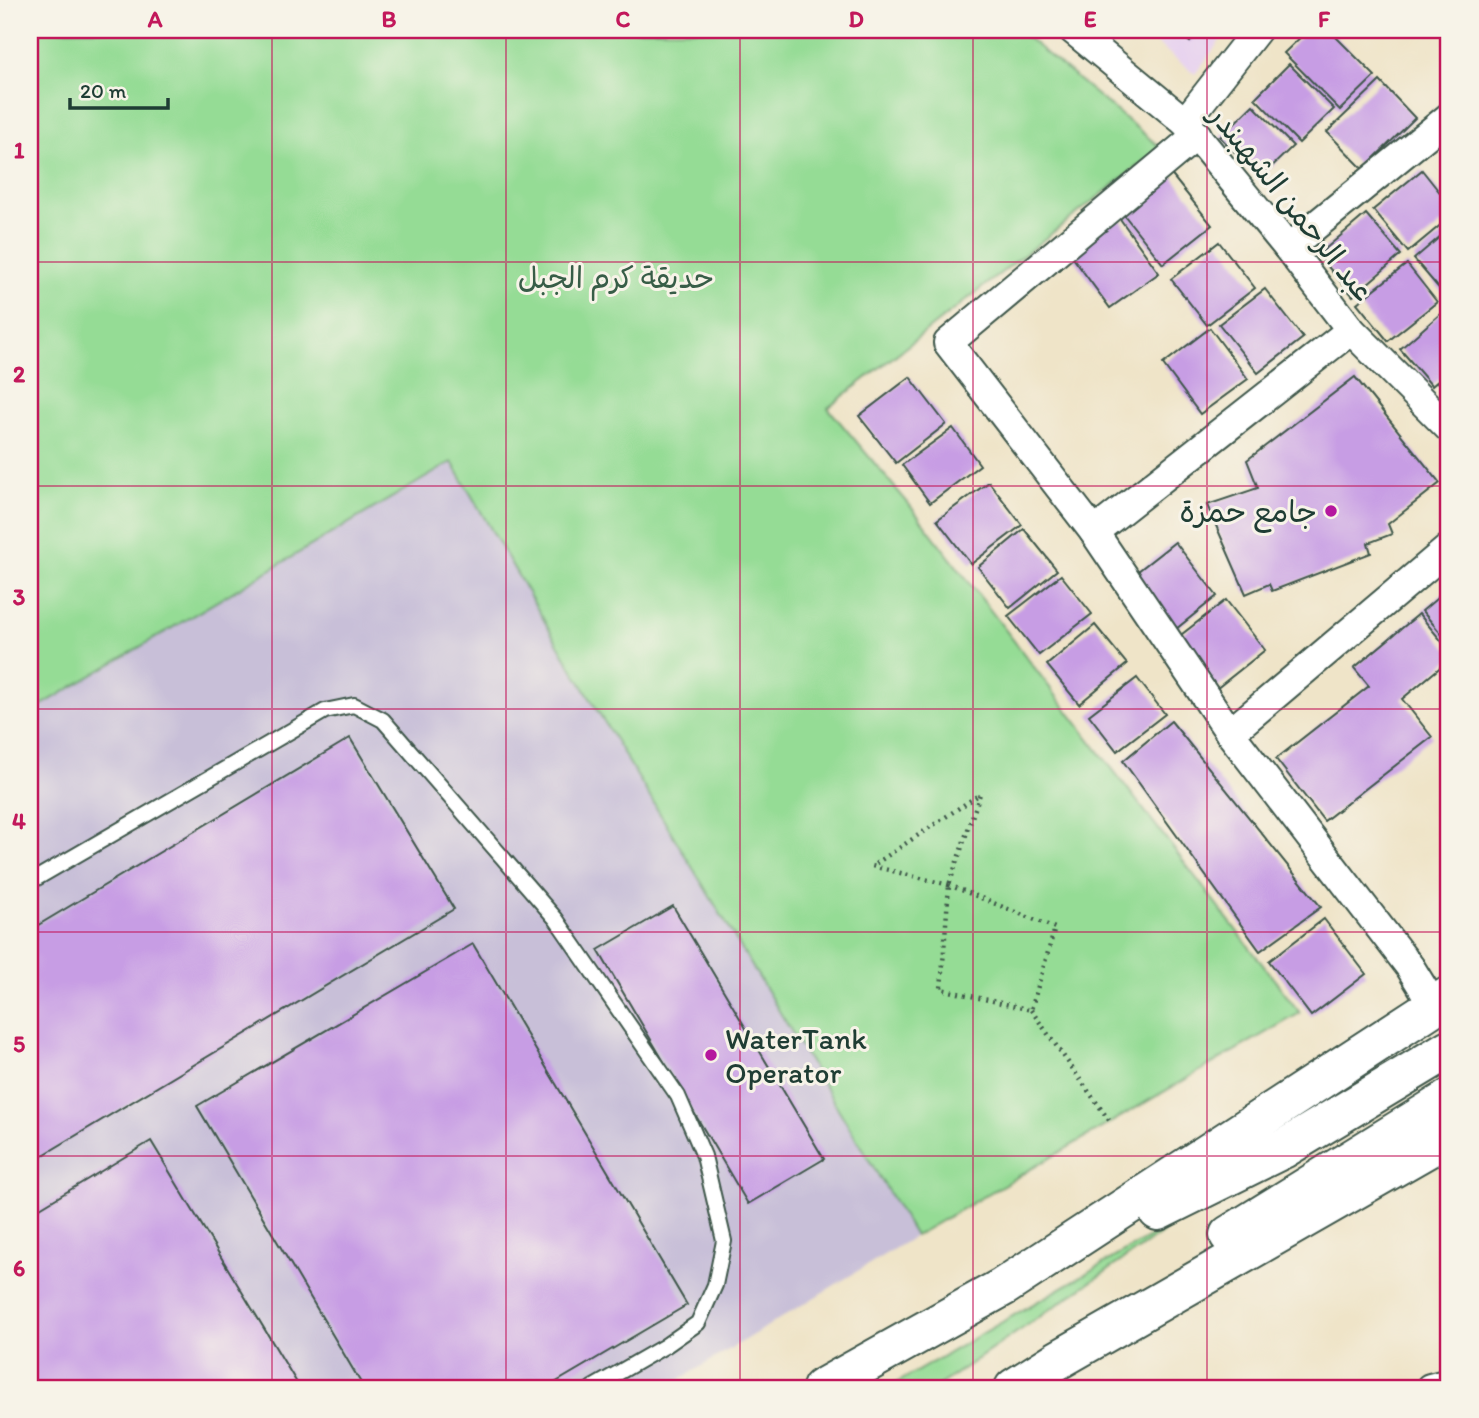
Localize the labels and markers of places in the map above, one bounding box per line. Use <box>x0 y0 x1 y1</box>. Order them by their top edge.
place label: جامع حمزة <box>1179 493 1317 534</box>
marker: جامع حمزة <box>1323 503 1339 519</box>
place label: WaterTank Operator <box>725 1020 867 1091</box>
marker: WaterTank Operator <box>703 1047 719 1063</box>

